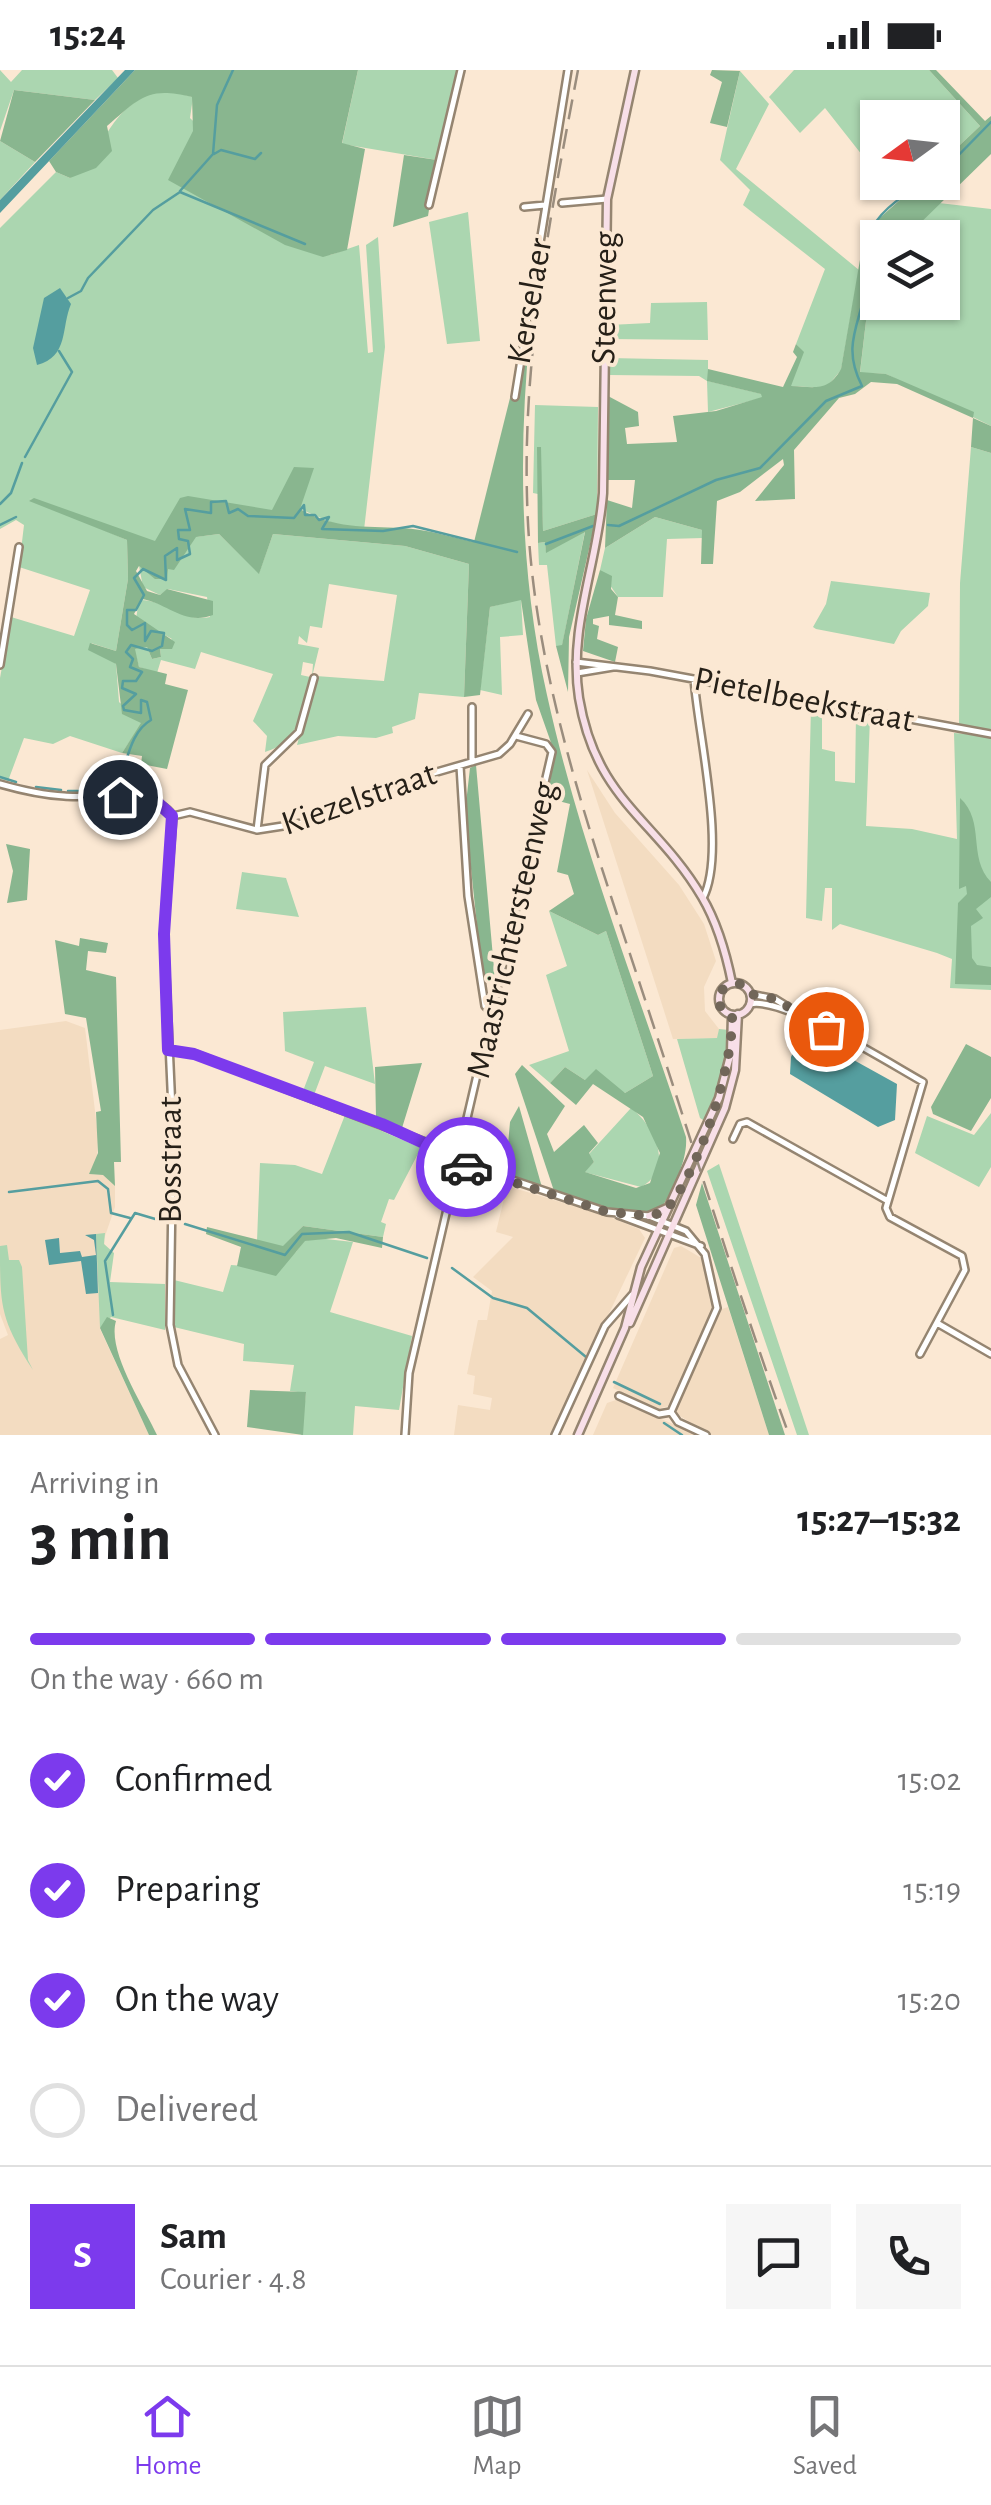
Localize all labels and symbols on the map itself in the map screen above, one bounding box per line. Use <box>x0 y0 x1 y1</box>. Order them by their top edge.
north arrow <box>860 100 960 200</box>
street label: Steenweg <box>586 231 624 365</box>
street label: Kerselaer <box>502 235 558 367</box>
street label: Pietelbeekstraat <box>691 662 917 738</box>
pin <box>78 755 163 840</box>
street label: Kiezelstraat <box>277 756 441 842</box>
street label: Maastrichtersteenweg <box>461 779 563 1081</box>
pin <box>784 987 869 1072</box>
street label: Bosstraat <box>153 1096 188 1224</box>
courier <box>416 1117 516 1217</box>

